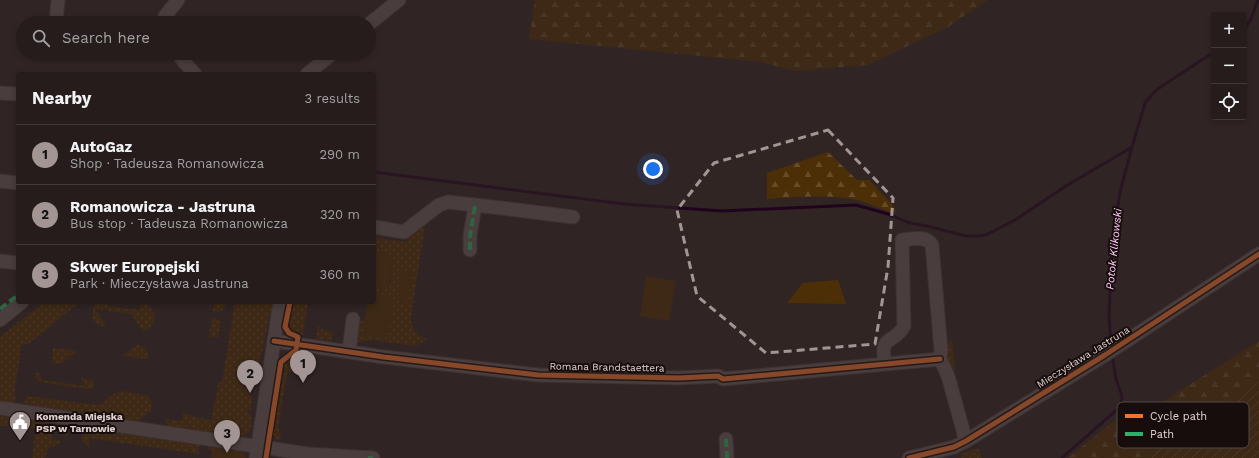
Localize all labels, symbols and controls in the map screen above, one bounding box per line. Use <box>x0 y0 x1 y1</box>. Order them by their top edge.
map controls <box>1211 12 1247 120</box>
button: + <box>1211 12 1247 48</box>
search box <box>16 16 376 60</box>
icon: search <box>30 27 52 49</box>
text: Search here <box>62 29 150 47</box>
button: − <box>1211 48 1247 84</box>
button: locate <box>1211 84 1247 120</box>
text: Nearby <box>32 88 91 108</box>
text: 3 results <box>305 91 360 106</box>
text: AutoGaz <box>70 138 132 156</box>
text: 1 <box>42 147 48 162</box>
text: 290 m <box>319 147 360 162</box>
text: Shop · Tadeusza Romanowicza <box>70 156 264 171</box>
your location <box>643 159 663 179</box>
text: Romanowicza - Jastruna <box>70 198 255 216</box>
text: 2 <box>41 207 49 222</box>
text: 320 m <box>320 207 360 222</box>
water label: Potok Klikowski <box>1103 207 1125 290</box>
text: Bus stop · Tadeusza Romanowicza <box>70 216 288 231</box>
text: Skwer Europejski <box>70 258 200 276</box>
text: 3 <box>41 267 49 282</box>
text: 360 m <box>320 267 360 282</box>
text: Park · Mieczysława Jastruna <box>70 276 249 291</box>
street label: Mieczysława Jastruna <box>1035 324 1132 390</box>
pin: 1 <box>290 350 316 383</box>
pin: 2 <box>237 360 263 393</box>
street label: Romana Brandstaettera <box>549 360 665 374</box>
legend <box>1117 402 1249 448</box>
public building icon: Komenda Miejska PSP w Tarnowie <box>7 409 33 442</box>
text: Cycle path <box>1150 410 1207 423</box>
place label: Komenda Miejska PSP w Tarnowie <box>36 411 123 434</box>
pin: 3 <box>214 420 240 453</box>
text: Path <box>1150 428 1174 441</box>

